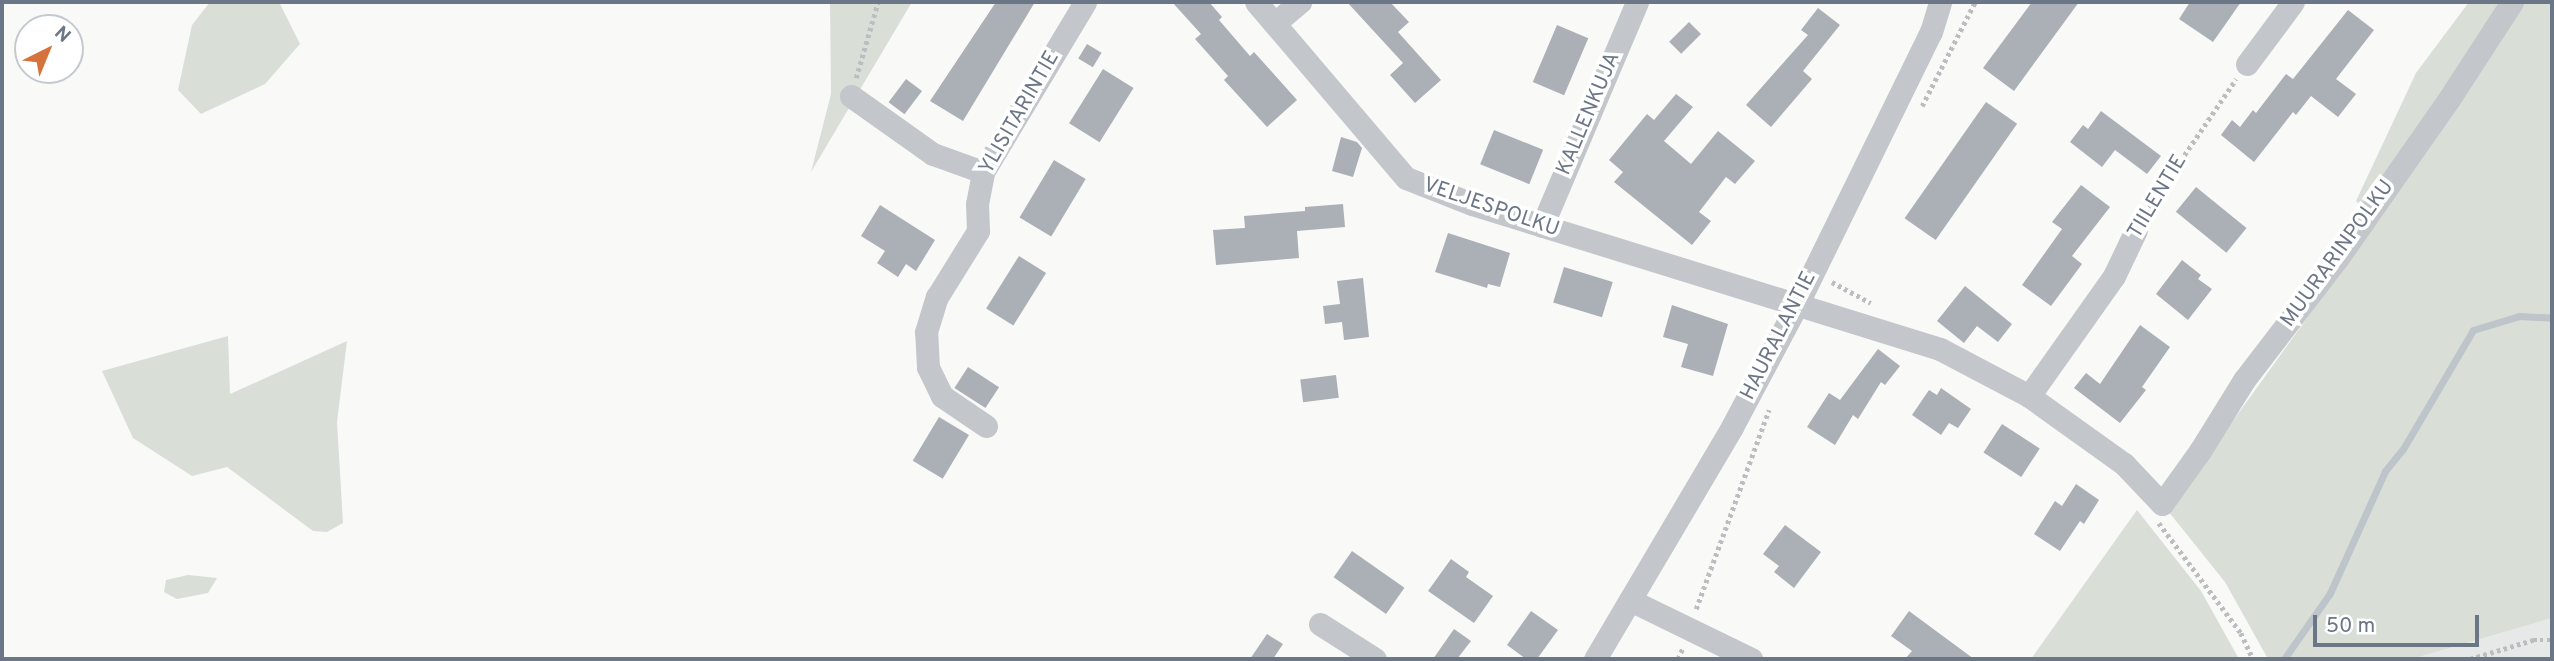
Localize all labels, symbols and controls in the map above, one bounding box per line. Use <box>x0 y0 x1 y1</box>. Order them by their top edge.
north arrow <box>14 14 84 84</box>
text: N <box>49 22 75 49</box>
street label: YLISITARINTIE <box>975 47 1065 179</box>
street label: KALLENKUJA <box>1552 49 1626 179</box>
street label: TIILENTIE <box>2123 150 2193 244</box>
street label: VELJESPOLKU <box>1420 173 1562 243</box>
street label: MUURARINPOLKU <box>2276 176 2400 332</box>
street label: HAURALANTIE <box>1736 268 1822 404</box>
scale bar <box>2316 602 2482 646</box>
text: 50 m <box>2326 613 2375 640</box>

